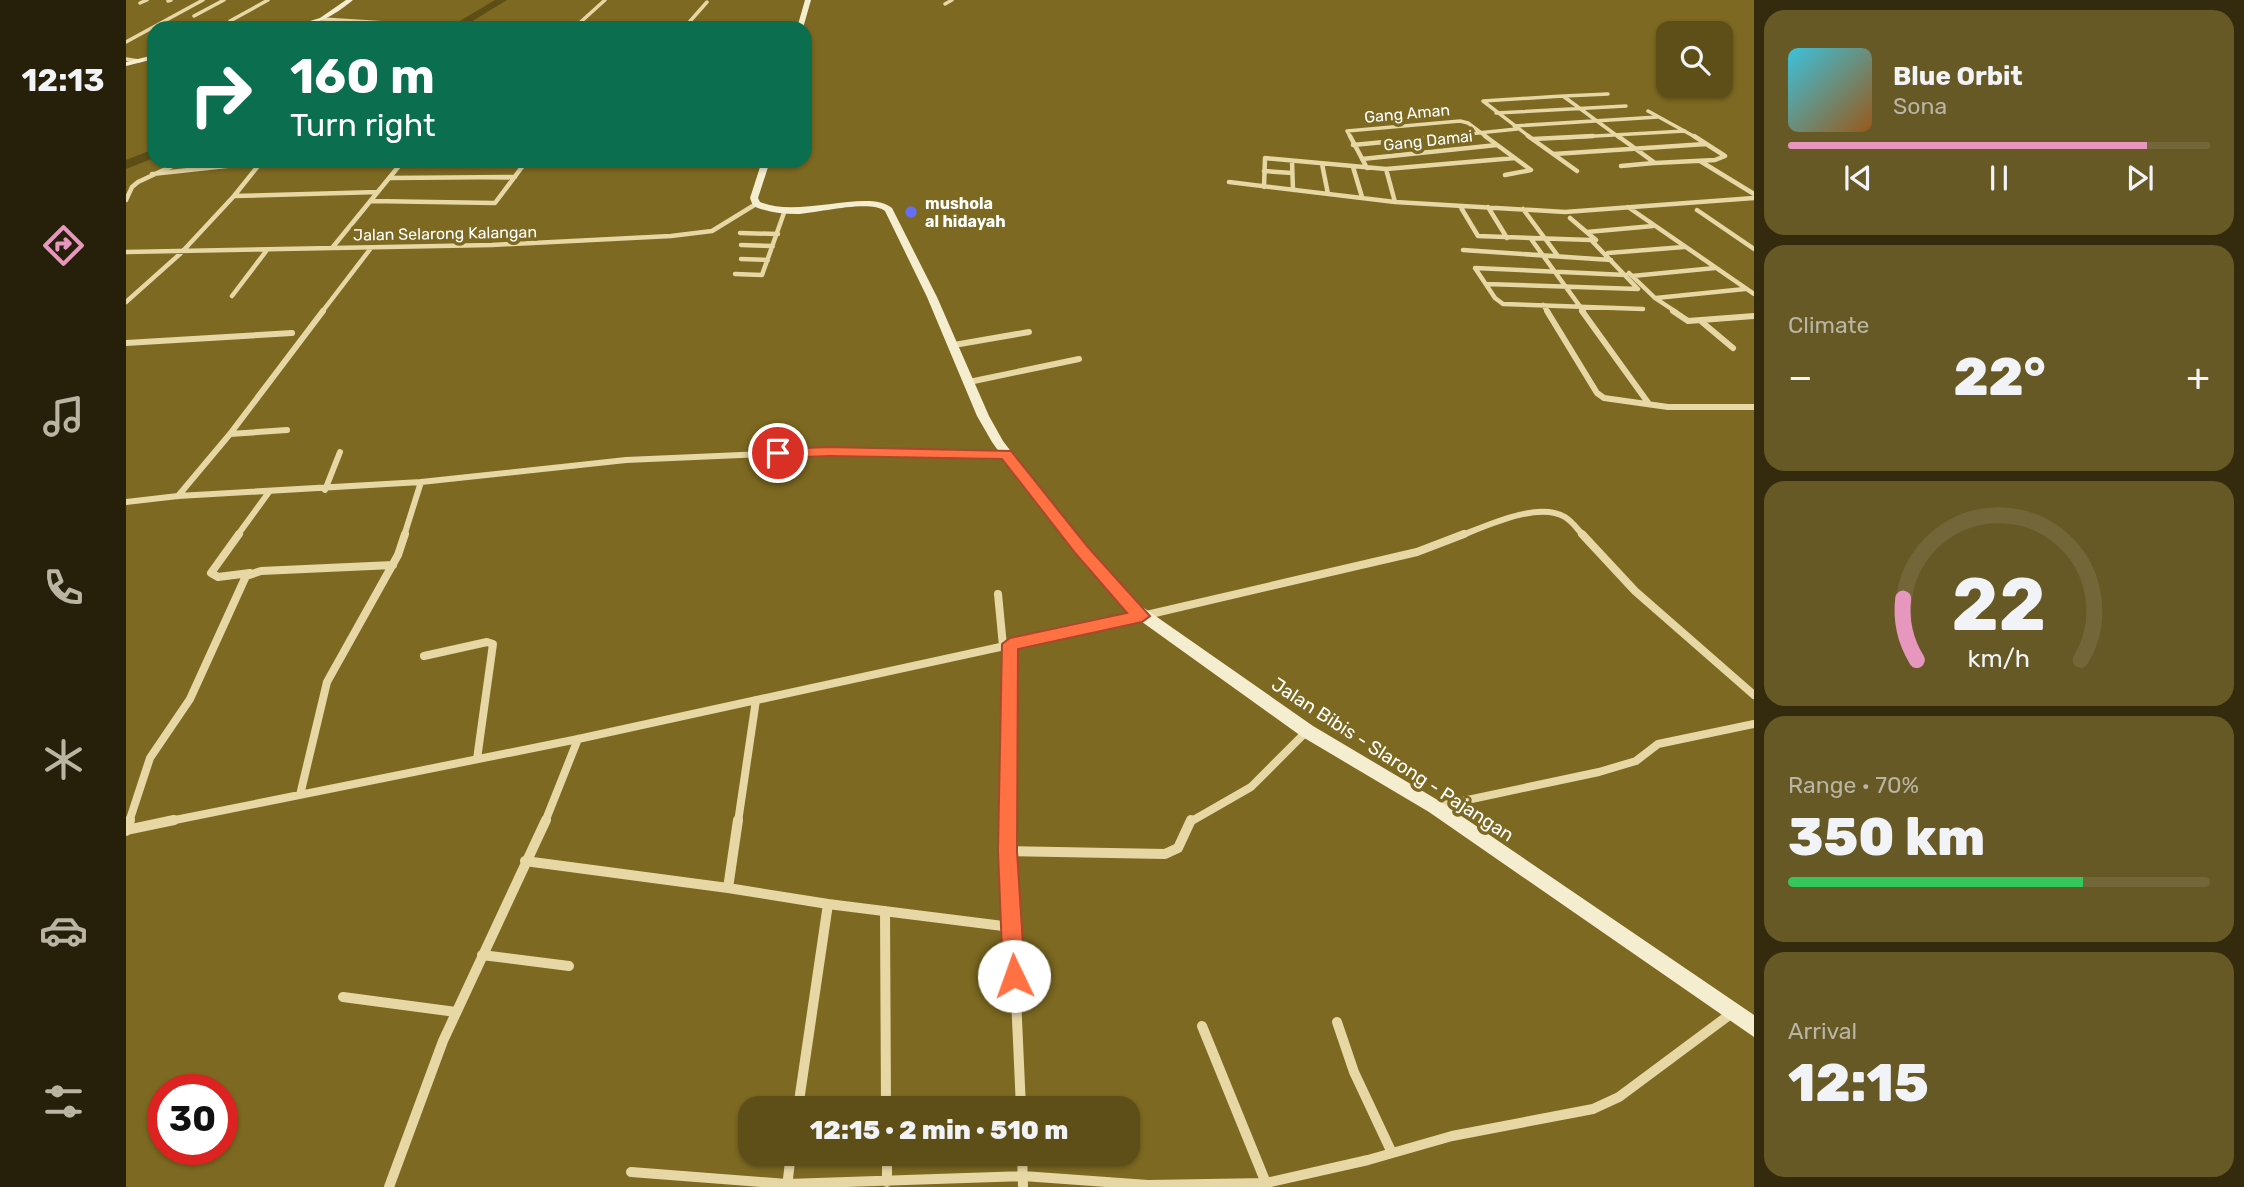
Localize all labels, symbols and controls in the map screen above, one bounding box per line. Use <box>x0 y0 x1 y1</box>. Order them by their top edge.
map controls <box>1656 21 1733 98</box>
button: search <box>1656 21 1733 98</box>
text: 160 m <box>290 47 435 105</box>
icon: right <box>175 49 266 140</box>
text: 12:13 <box>21 61 105 99</box>
text: Blue Orbit <box>1893 61 2023 92</box>
text: Sona <box>1893 92 1947 120</box>
street label: Gang Aman <box>1363 100 1451 127</box>
text: Turn right <box>290 106 435 144</box>
street label: Gang Damai <box>1382 126 1474 155</box>
icon: previous <box>1839 159 1877 197</box>
icon: pause <box>1980 159 2018 197</box>
icon: next <box>2121 159 2159 197</box>
place label: mushola al hidayah <box>925 194 1006 231</box>
marker: mushola al hidayah <box>903 204 919 220</box>
icon: directions <box>39 221 88 270</box>
street label: Jalan Selarong Kalangan <box>353 222 537 245</box>
text: Climate <box>1788 311 1869 339</box>
text: 22° <box>1953 346 2046 408</box>
text: − <box>1788 354 1813 400</box>
text: + <box>2186 354 2210 400</box>
icon: music <box>39 392 88 441</box>
pin <box>748 423 808 483</box>
icon: arrive <box>759 434 797 472</box>
text: 22 <box>1952 562 2046 648</box>
icon: phone <box>39 563 88 612</box>
text: km/h <box>1968 643 2030 672</box>
street label: Jalan Bibis - Slarong - Pajangan <box>1267 672 1518 846</box>
icon: climate <box>39 735 88 784</box>
text: Range · 70% <box>1788 771 1919 799</box>
text: 350 km <box>1788 806 1985 868</box>
icon: car <box>39 906 88 955</box>
position arrow <box>977 939 1051 1013</box>
text: Arrival <box>1788 1017 1857 1045</box>
text: 12:15 <box>1788 1052 1929 1114</box>
speed limit sign: 30 <box>147 1074 238 1165</box>
icon: filters <box>39 1077 88 1126</box>
text: 12:15 · 2 min · 510 m <box>810 1115 1068 1146</box>

